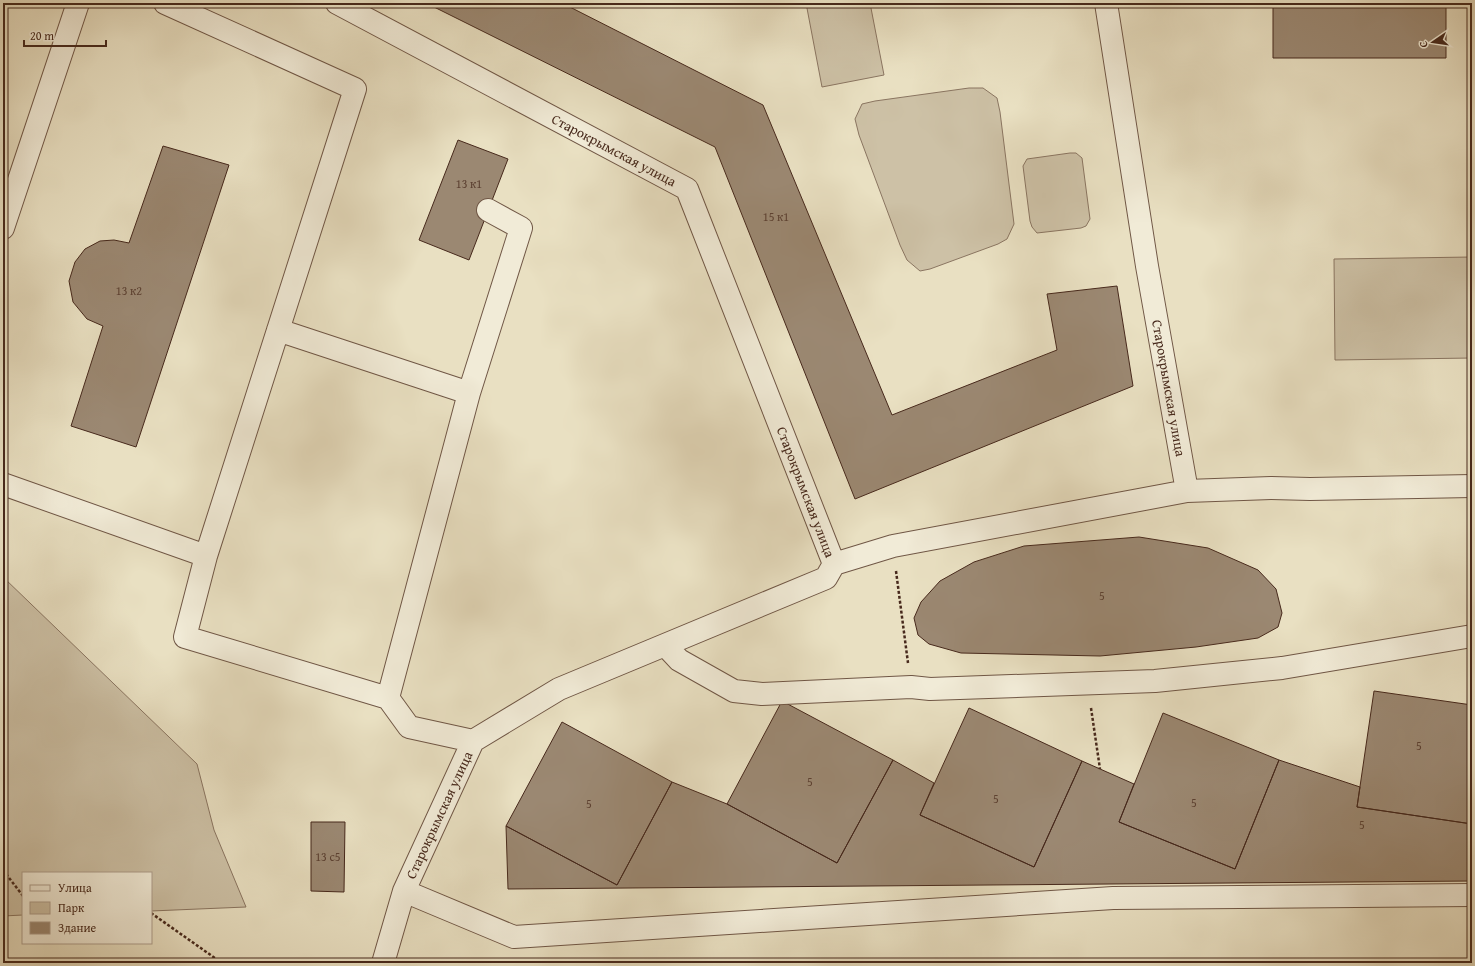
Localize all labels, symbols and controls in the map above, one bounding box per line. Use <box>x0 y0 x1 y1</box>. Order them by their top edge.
scale bar <box>24 22 106 48</box>
north arrow <box>1413 22 1453 62</box>
text: 20 m <box>30 27 54 44</box>
text: С <box>1415 39 1432 49</box>
street label: Старокрымская улица <box>548 109 680 192</box>
house number: 13 к1 <box>456 175 482 192</box>
house number: 15 к1 <box>763 208 789 225</box>
house number: 13 к2 <box>116 282 142 299</box>
street label: Старокрымская улица <box>1147 318 1191 458</box>
street label: Старокрымская улица <box>772 424 840 561</box>
house number: 5 <box>1099 587 1105 604</box>
house number: 5 <box>1416 737 1422 754</box>
street label: Старокрымская улица <box>401 748 477 882</box>
house number: 5 <box>807 773 813 790</box>
house number: 5 <box>993 790 999 807</box>
house number: 5 <box>1191 794 1197 811</box>
house number: 5 <box>586 795 592 812</box>
house number: 5 <box>1359 816 1365 833</box>
house number: 13 с5 <box>315 848 341 865</box>
legend <box>22 872 152 944</box>
text: Улица <box>58 879 92 896</box>
text: Парк <box>58 899 85 916</box>
text: Здание <box>58 919 97 936</box>

